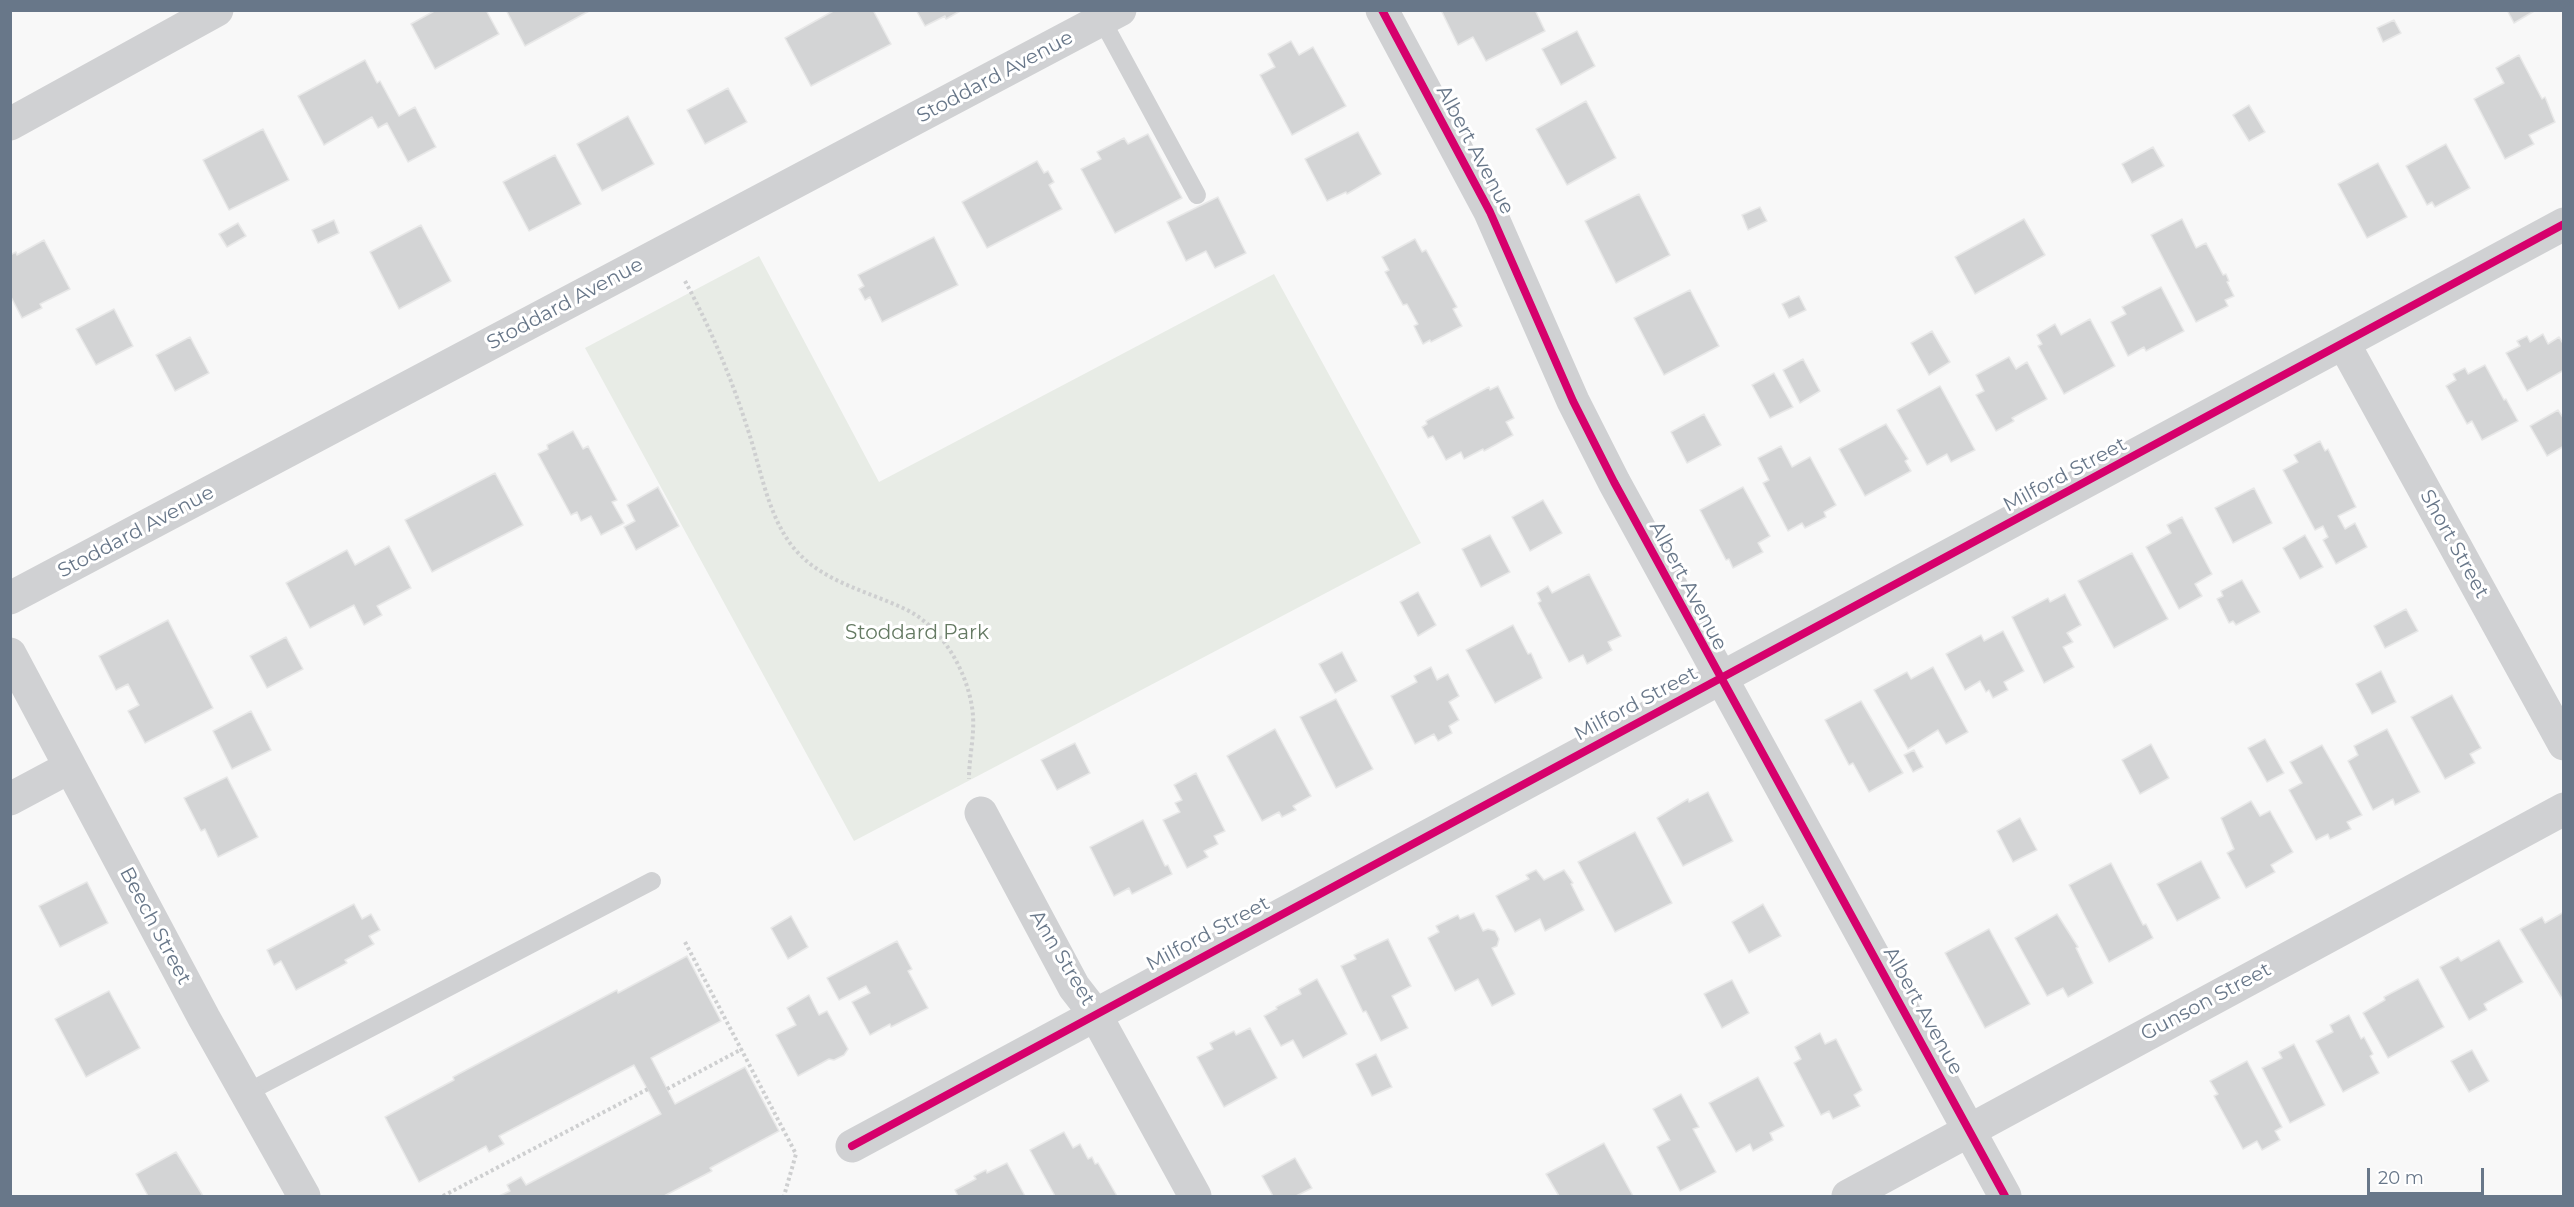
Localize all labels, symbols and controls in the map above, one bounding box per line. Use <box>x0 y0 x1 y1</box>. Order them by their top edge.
street label: Stoddard Avenue <box>913 26 1077 128</box>
street label: Albert Avenue <box>1431 81 1519 219</box>
street label: Stoddard Avenue <box>483 253 647 355</box>
street label: Milford Street <box>1999 432 2131 518</box>
street label: Stoddard Avenue <box>54 481 218 583</box>
street label: Short Street <box>2414 485 2494 603</box>
street label: Albert Avenue <box>1644 517 1732 655</box>
park label: Stoddard Park <box>845 621 989 645</box>
street label: Milford Street <box>1570 661 1702 747</box>
street label: Beech Street <box>114 863 196 989</box>
street label: Milford Street <box>1142 891 1274 977</box>
street label: Ann Street <box>1024 906 1100 1010</box>
street label: Albert Avenue <box>1878 943 1968 1079</box>
street label: Gunson Street <box>2137 958 2275 1046</box>
scale bar <box>2370 1156 2487 1194</box>
text: 20 m <box>2378 1167 2424 1189</box>

